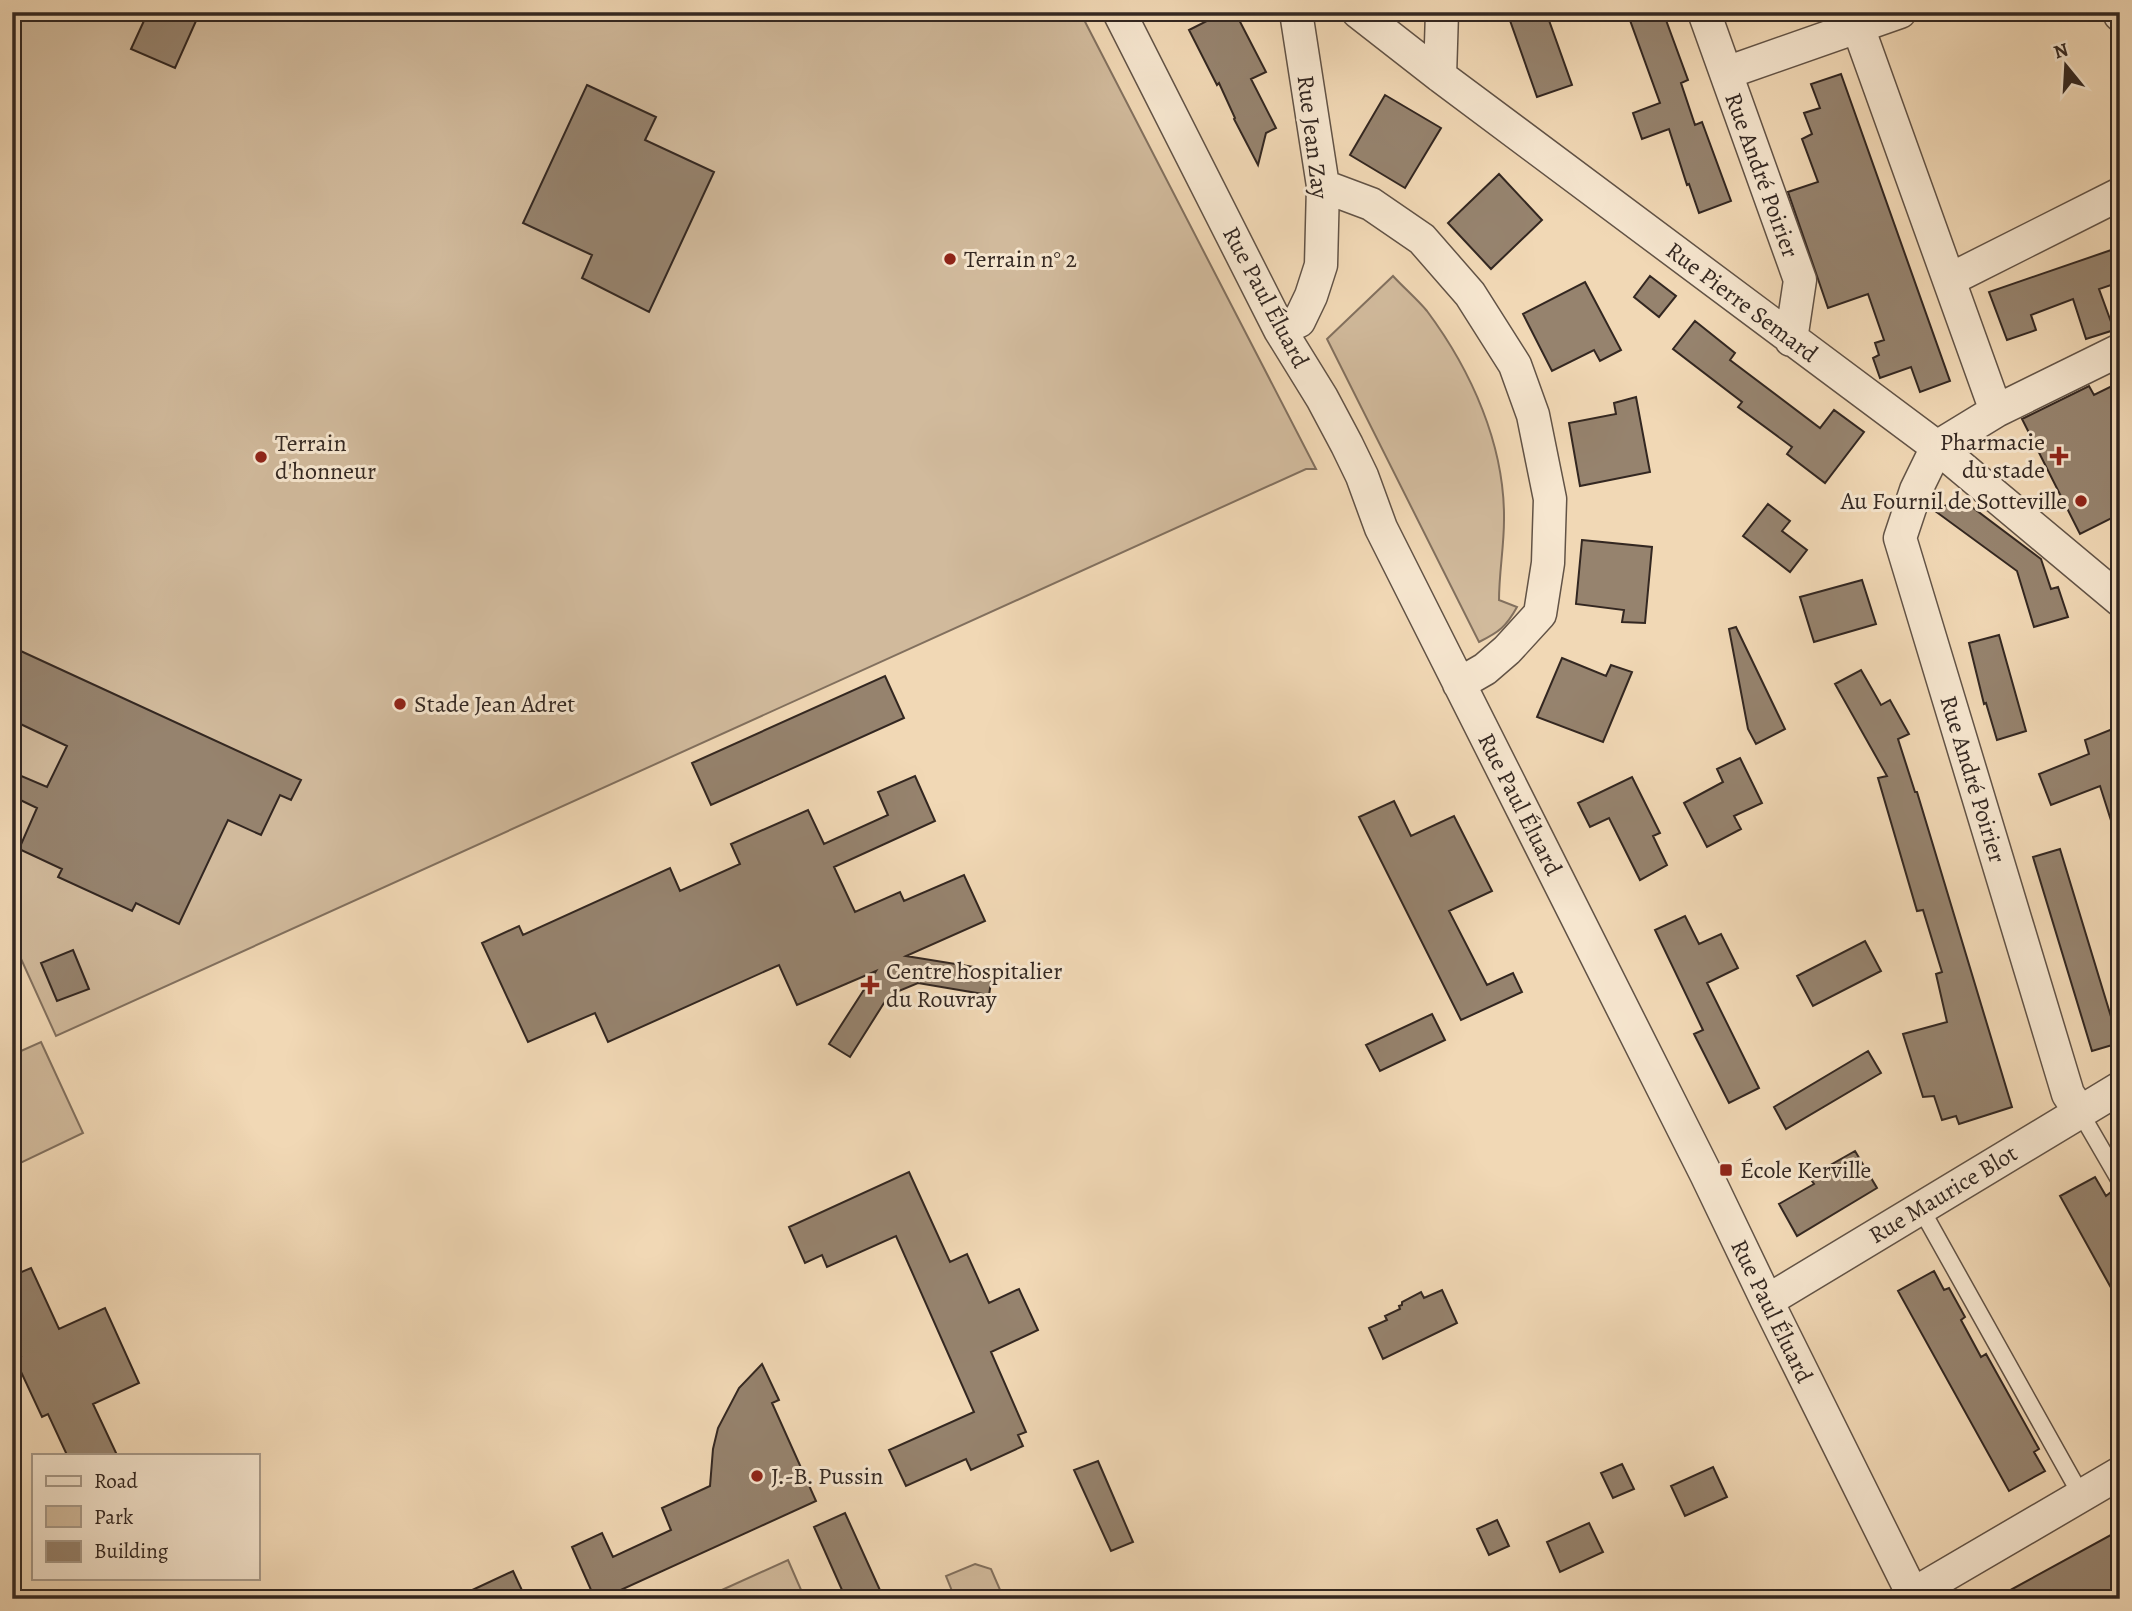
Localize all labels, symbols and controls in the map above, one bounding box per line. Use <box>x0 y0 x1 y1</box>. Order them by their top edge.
north arrow <box>2030 32 2100 102</box>
text: N <box>2050 36 2072 65</box>
street label: Rue Jean Zay <box>1290 73 1336 201</box>
street label: Rue André Poirier <box>1717 88 1807 262</box>
street label: Rue Paul Éluard <box>1215 221 1317 373</box>
street label: Rue Pierre Semard <box>1659 234 1825 370</box>
place label: Terrain n° 2 <box>964 243 1077 275</box>
marker: Terrain n° 2 <box>942 251 958 267</box>
place label: Pharmacie du stade <box>1940 426 2045 486</box>
place label: Terrain d'honneur <box>275 427 376 487</box>
marker: Pharmacie du stade <box>2051 448 2067 464</box>
marker: Terrain d'honneur <box>253 449 269 465</box>
place label: Au Fournil de Sotteville <box>1840 485 2067 517</box>
marker: Au Fournil de Sotteville <box>2073 493 2089 509</box>
place label: Stade Jean Adret <box>414 688 575 720</box>
street label: Rue André Poirier <box>1932 691 2014 867</box>
marker: Stade Jean Adret <box>392 696 408 712</box>
street label: Rue Paul Éluard <box>1470 727 1570 881</box>
place label: Centre hospitalier du Rouvray <box>886 955 1062 1015</box>
marker: Centre hospitalier du Rouvray <box>860 975 880 995</box>
street label: Rue Maurice Blot <box>1863 1137 2023 1251</box>
place label: École Kerville <box>1740 1154 1871 1186</box>
marker: École Kerville <box>1718 1162 1734 1178</box>
street label: Rue Paul Éluard <box>1723 1234 1821 1388</box>
legend <box>32 1454 259 1580</box>
place label: J.-B. Pussin <box>771 1460 884 1492</box>
text: Road <box>94 1467 138 1495</box>
marker: J.-B. Pussin <box>749 1468 765 1484</box>
text: Park <box>94 1503 134 1531</box>
text: Building <box>94 1537 169 1565</box>

